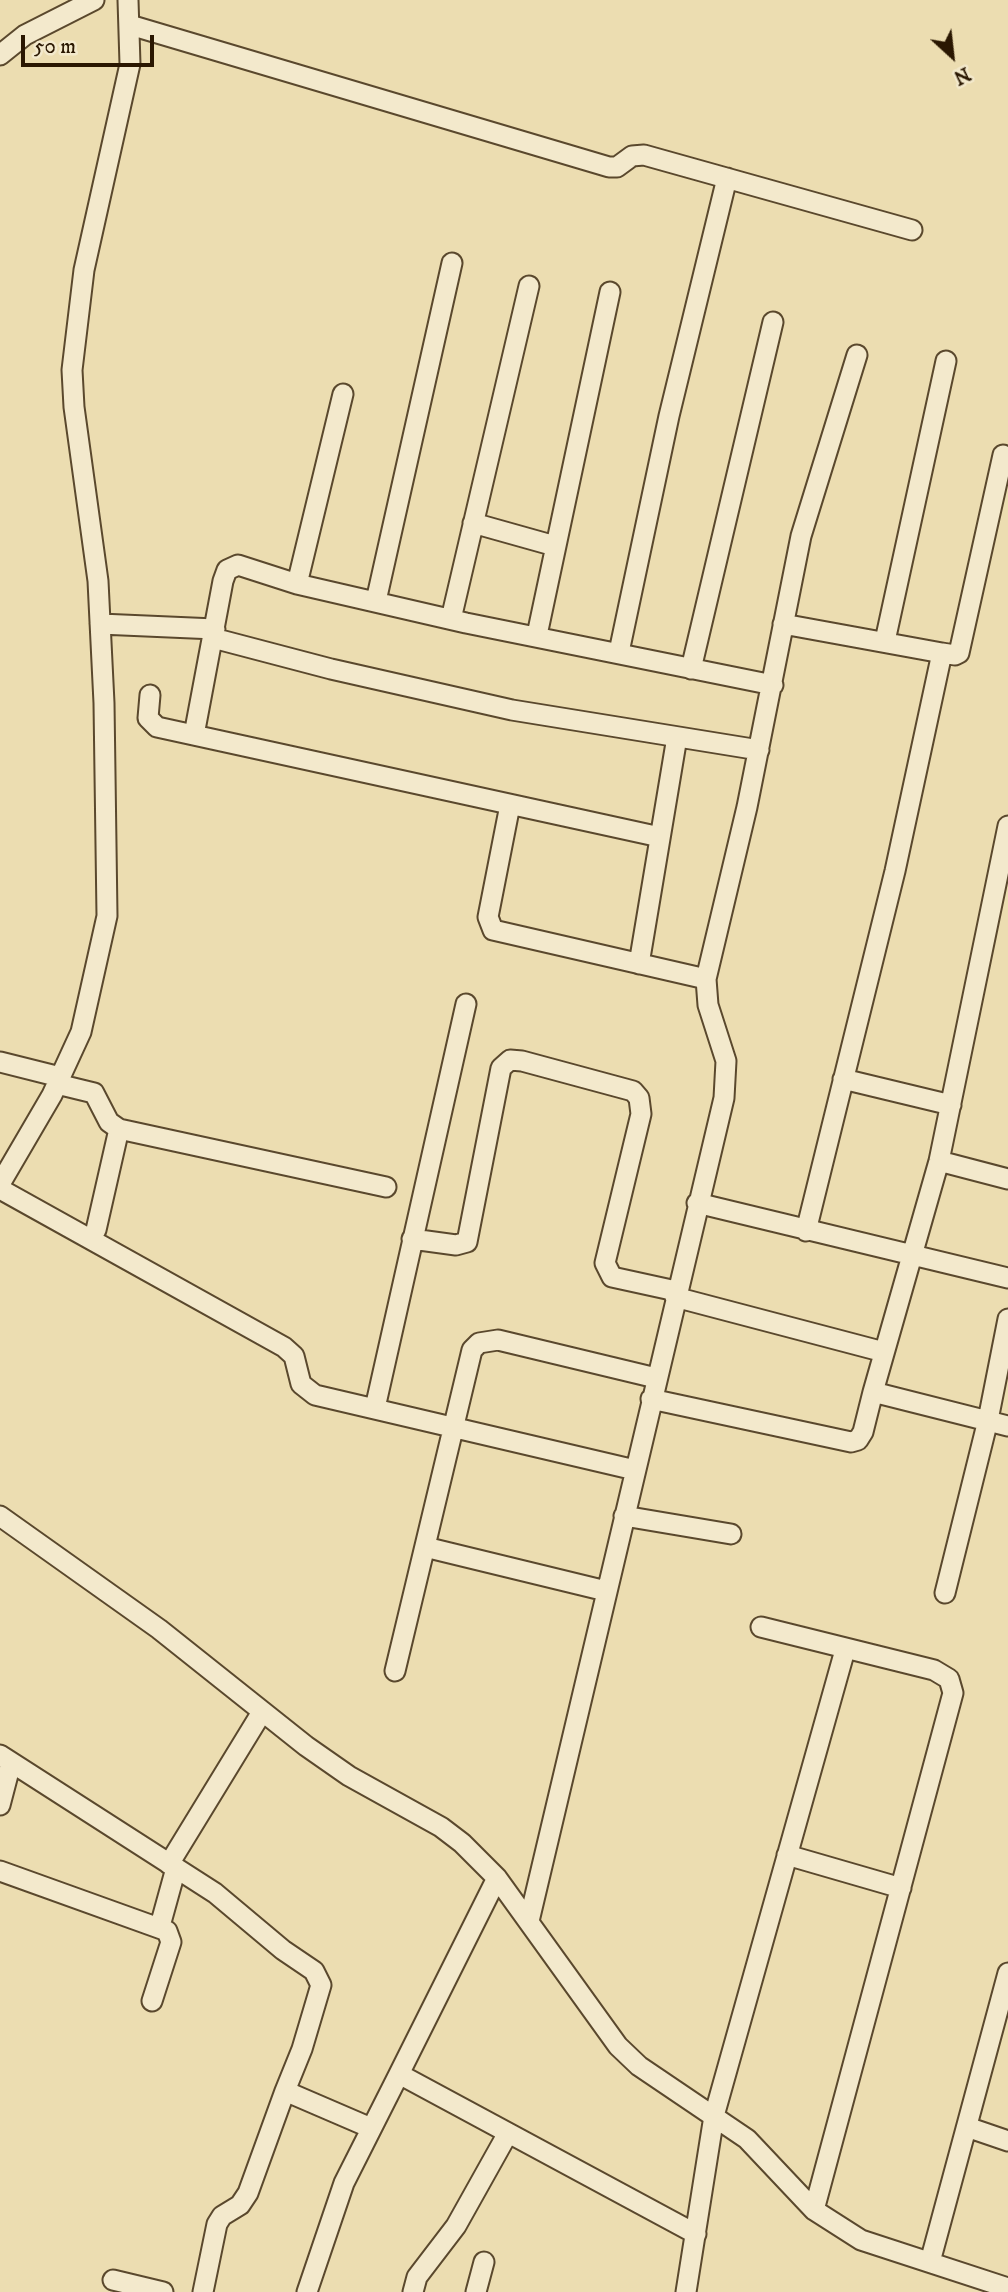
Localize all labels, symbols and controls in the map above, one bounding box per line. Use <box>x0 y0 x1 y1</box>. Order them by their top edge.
scale bar <box>24 21 158 65</box>
north arrow <box>917 21 987 91</box>
text: 50 m <box>34 34 76 60</box>
text: N <box>950 61 974 89</box>

